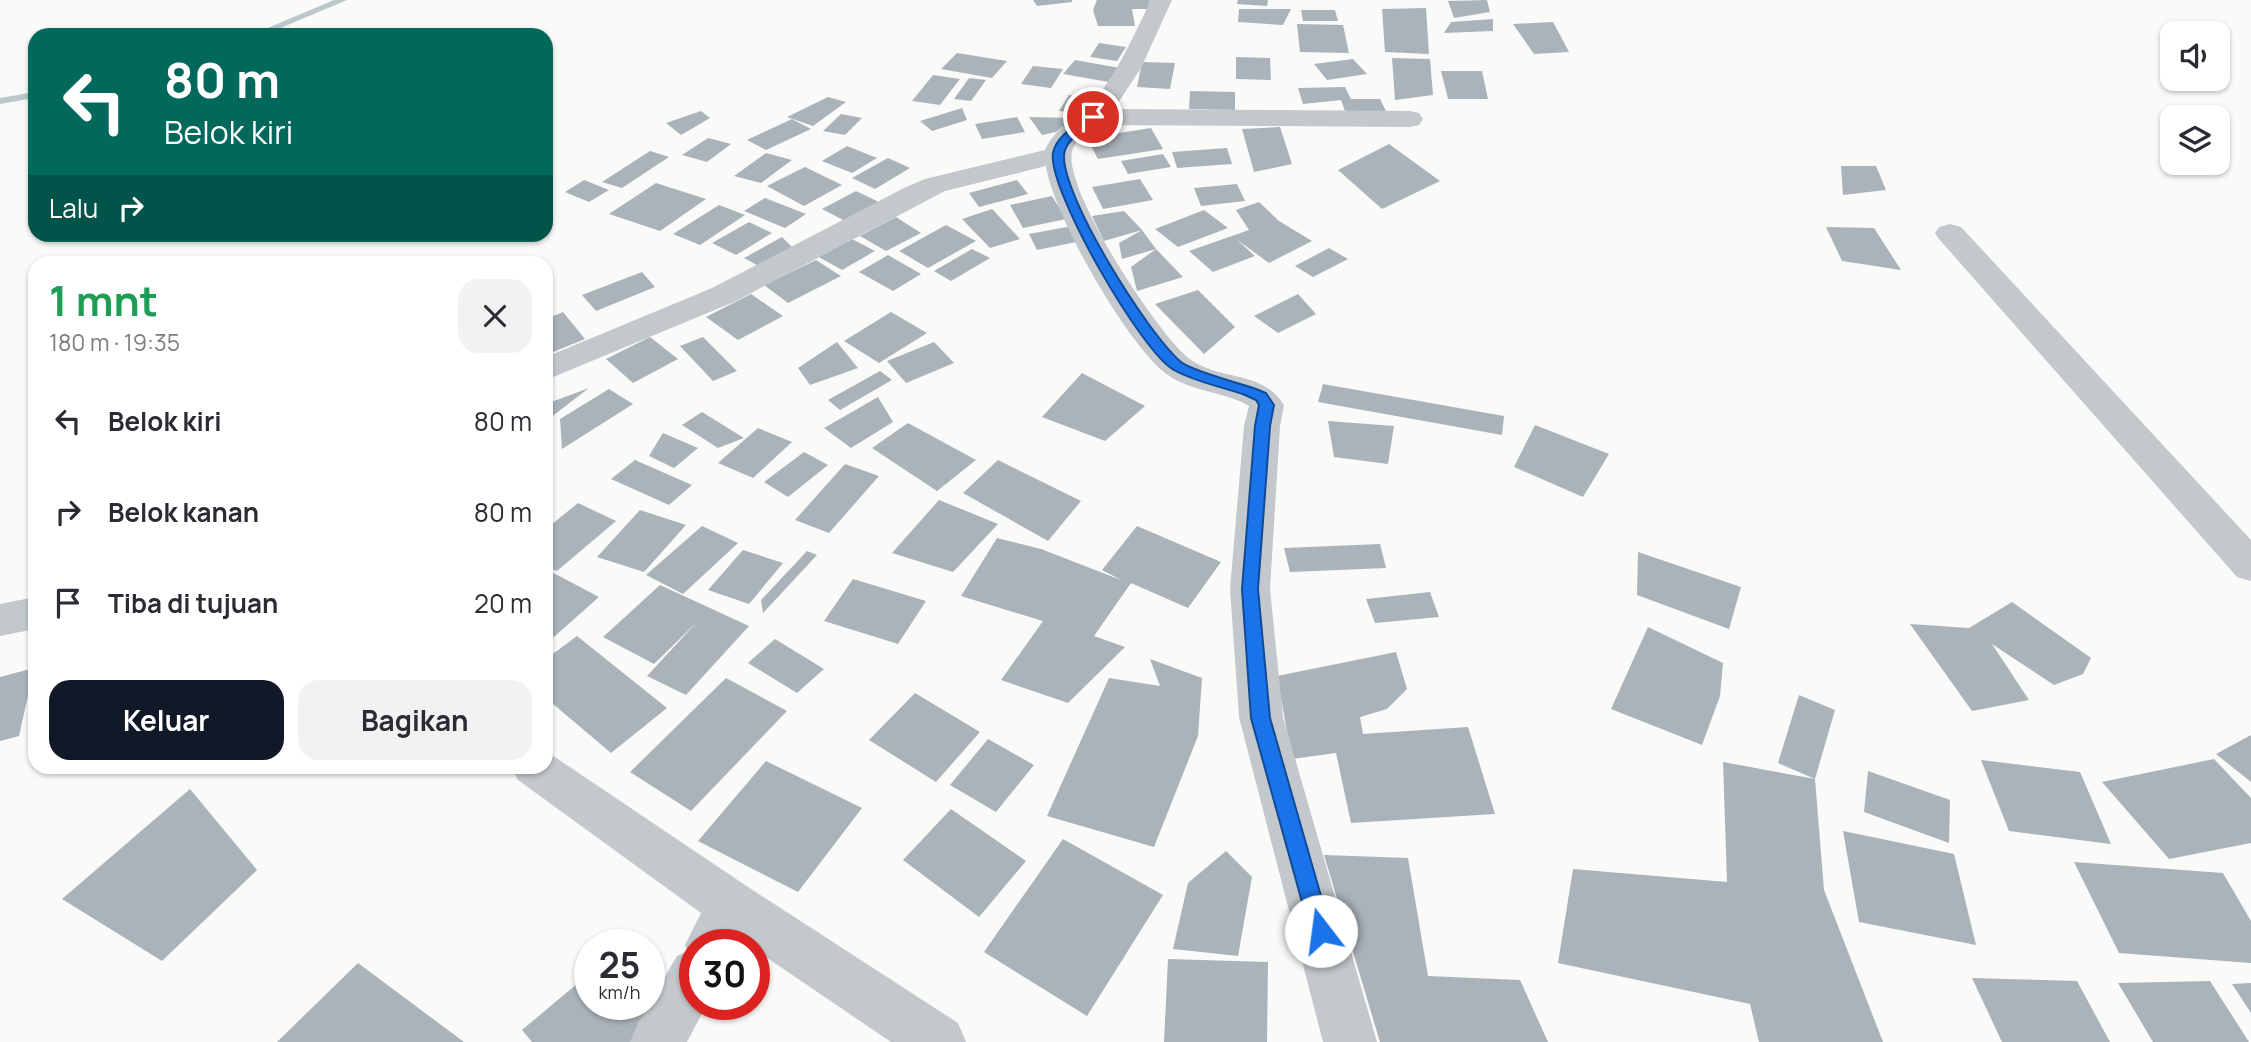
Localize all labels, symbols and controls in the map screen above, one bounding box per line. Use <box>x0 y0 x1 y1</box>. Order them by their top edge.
map controls <box>2160 21 2230 175</box>
button: sound <box>2160 21 2230 91</box>
text: 80 m <box>164 46 280 113</box>
icon: left <box>49 56 140 147</box>
pin <box>1063 87 1123 147</box>
icon: arrive <box>1074 98 1112 136</box>
button: layers <box>2160 105 2230 175</box>
text: Belok kiri <box>164 110 293 154</box>
icon: right <box>112 189 150 227</box>
text: Lalu <box>49 190 98 226</box>
text: 1 mnt <box>49 271 158 329</box>
button: close <box>458 279 532 353</box>
text: 180 m · 19:35 <box>49 326 180 358</box>
icon: left <box>49 402 87 440</box>
text: Belok kiri <box>108 403 222 439</box>
text: 80 m <box>474 403 532 439</box>
icon: right <box>49 493 87 531</box>
text: Belok kanan <box>108 494 259 530</box>
text: 80 m <box>474 494 532 530</box>
icon: arrive <box>49 584 87 622</box>
text: Tiba di tujuan <box>108 585 278 621</box>
text: 20 m <box>474 585 532 621</box>
button: Keluar <box>49 680 284 760</box>
button: Bagikan <box>298 680 532 760</box>
position arrow <box>1284 894 1358 968</box>
speed limit sign: 30 <box>679 929 770 1020</box>
text: 25 <box>599 941 640 989</box>
text: km/h <box>599 980 640 1004</box>

